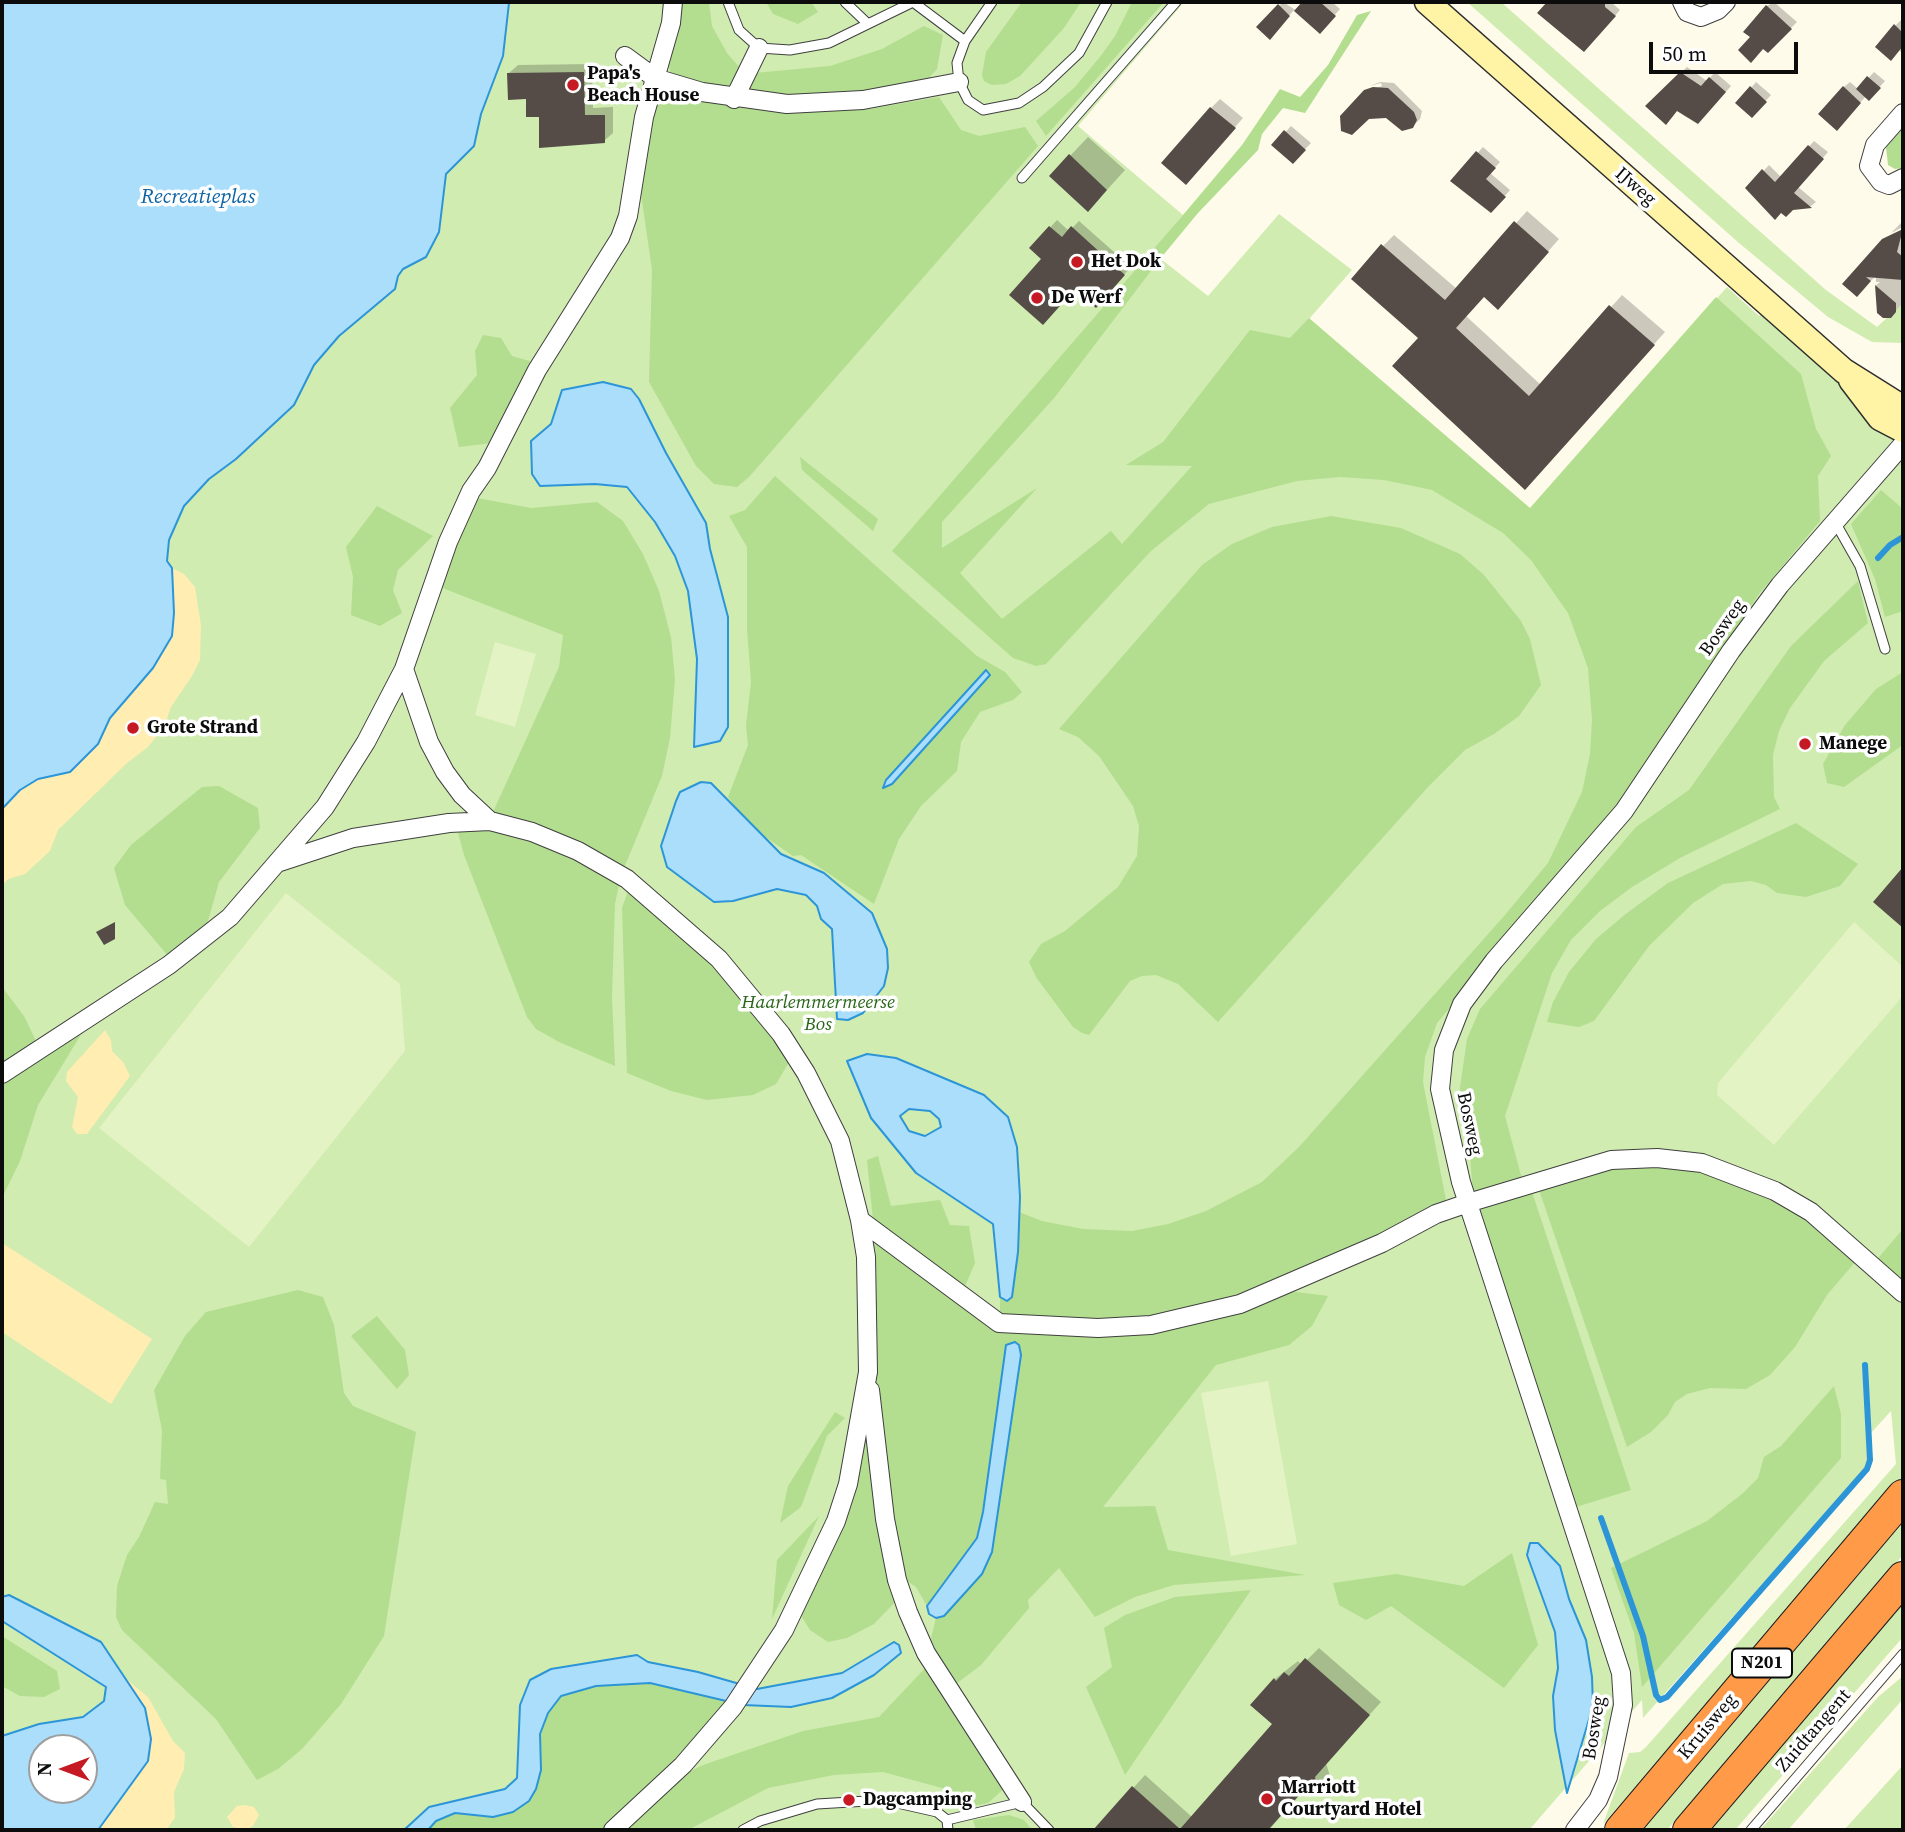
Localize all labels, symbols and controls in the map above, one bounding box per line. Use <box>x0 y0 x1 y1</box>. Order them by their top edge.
scale bar <box>1653 28 1802 72</box>
text: 50 m <box>1662 39 1707 68</box>
place label: Papa's Beach House <box>587 63 699 107</box>
marker: Papa's Beach House <box>565 77 581 93</box>
street label: IJweg <box>1610 163 1660 211</box>
water label: Recreatieplas <box>141 185 255 211</box>
place label: Het Dok <box>1091 251 1161 273</box>
marker: Het Dok <box>1069 254 1085 270</box>
place label: De Werf <box>1051 287 1121 309</box>
marker: De Werf <box>1029 290 1045 306</box>
street label: Bosweg <box>1695 595 1751 661</box>
place label: Grote Strand <box>147 717 258 739</box>
marker: Grote Strand <box>125 720 141 736</box>
place label: Manege <box>1819 733 1887 755</box>
marker: Manege <box>1797 736 1813 752</box>
park label: Haarlemmermeerse Bos <box>741 992 895 1036</box>
street label: Bosweg <box>1451 1090 1487 1158</box>
road number: N201 <box>1732 1648 1792 1678</box>
street label: Zuidtangent <box>1772 1685 1856 1777</box>
street label: Kruisweg <box>1674 1689 1742 1765</box>
street label: Bosweg <box>1579 1694 1611 1762</box>
north arrow <box>28 1734 98 1804</box>
text: N <box>31 1762 57 1776</box>
place label: Marriott Courtyard Hotel <box>1281 1777 1422 1821</box>
place label: Dagcamping <box>863 1789 972 1811</box>
marker: Marriott Courtyard Hotel <box>1259 1791 1275 1807</box>
marker: Dagcamping <box>841 1792 857 1808</box>

